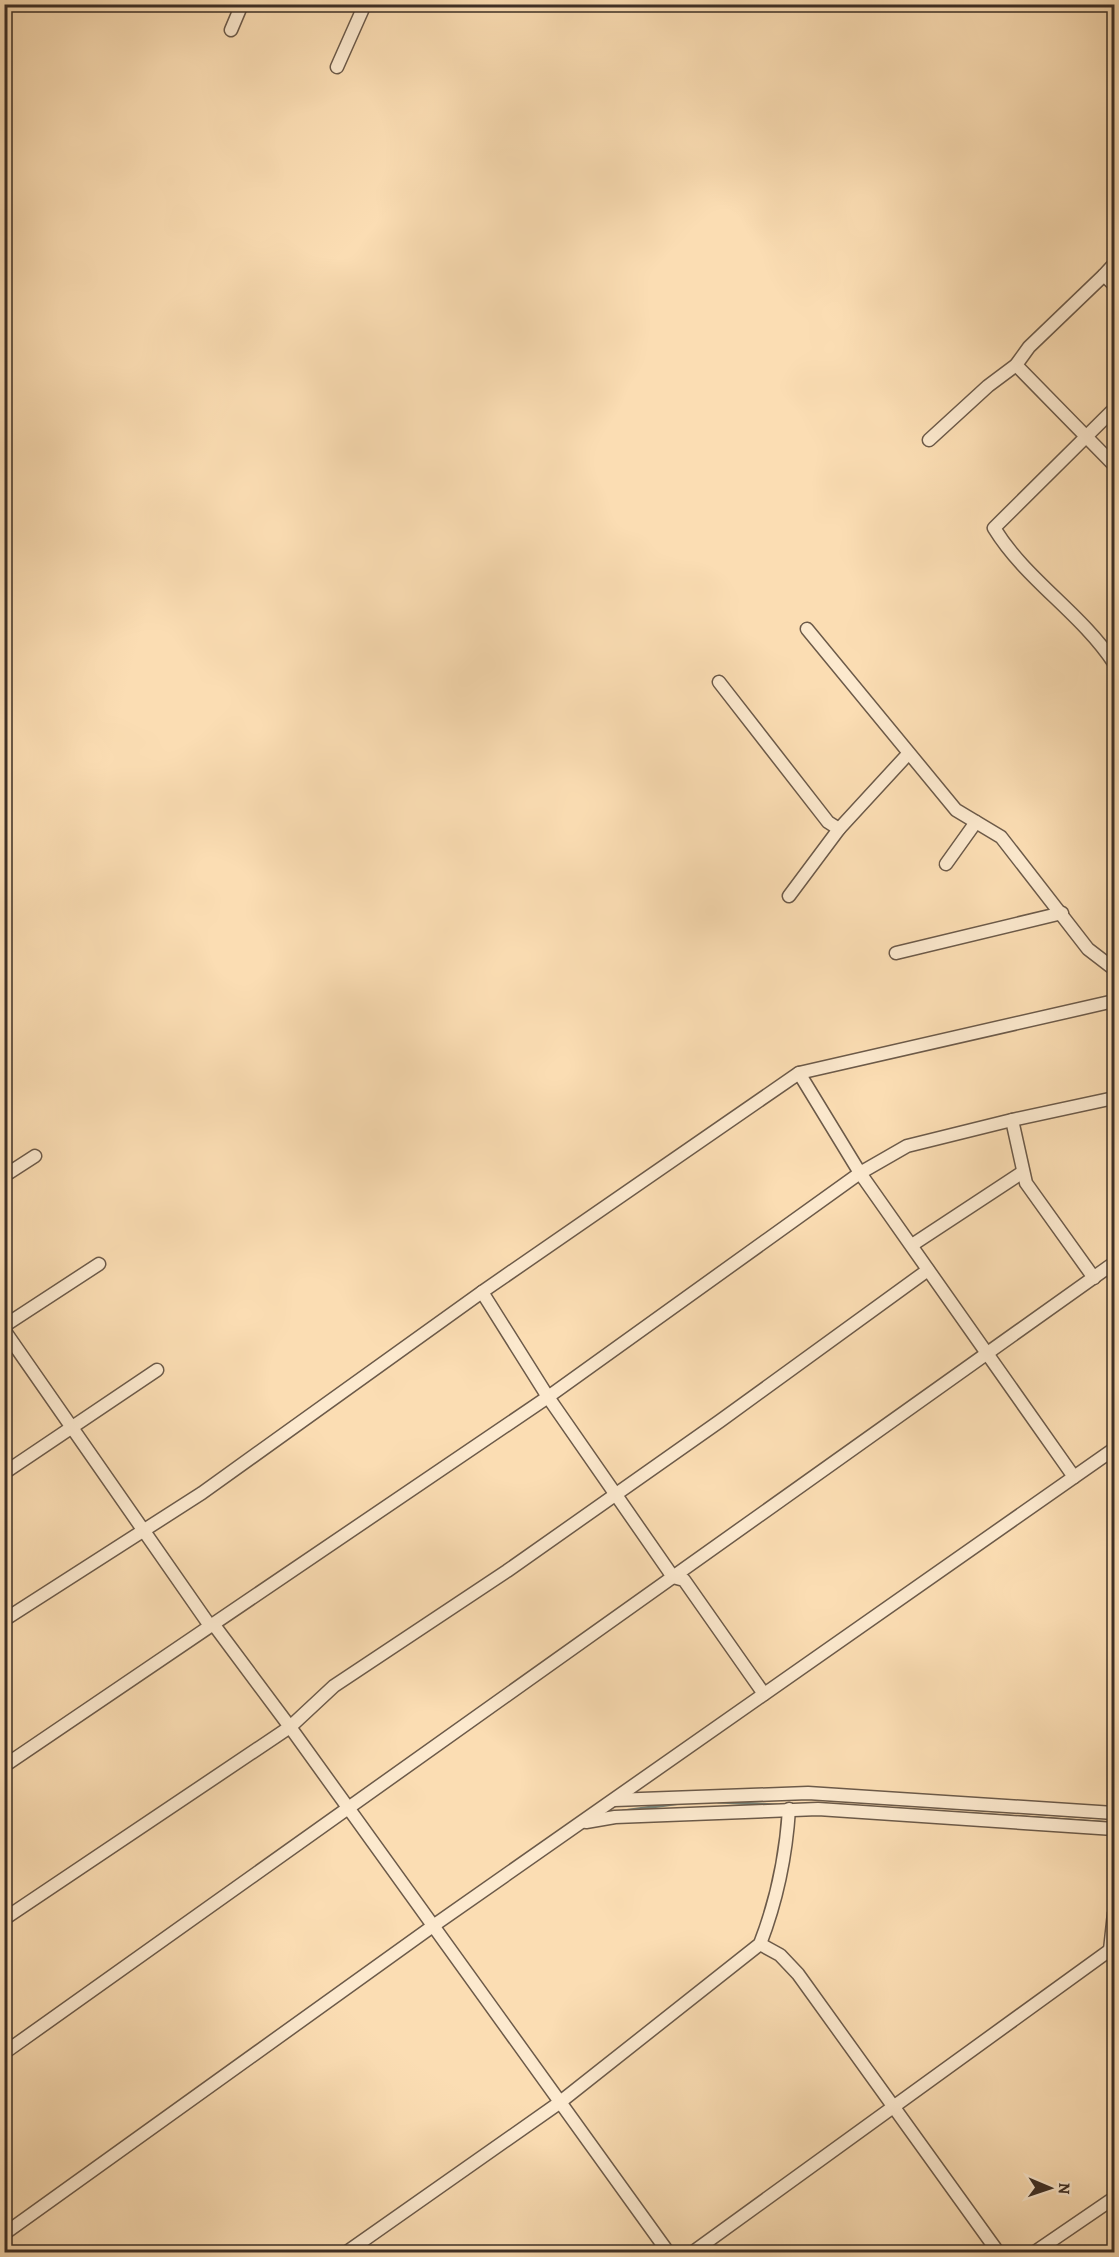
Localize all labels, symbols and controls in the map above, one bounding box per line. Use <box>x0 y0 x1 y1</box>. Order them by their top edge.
north arrow <box>1020 2158 1080 2218</box>
text: N <box>1053 2182 1075 2195</box>

